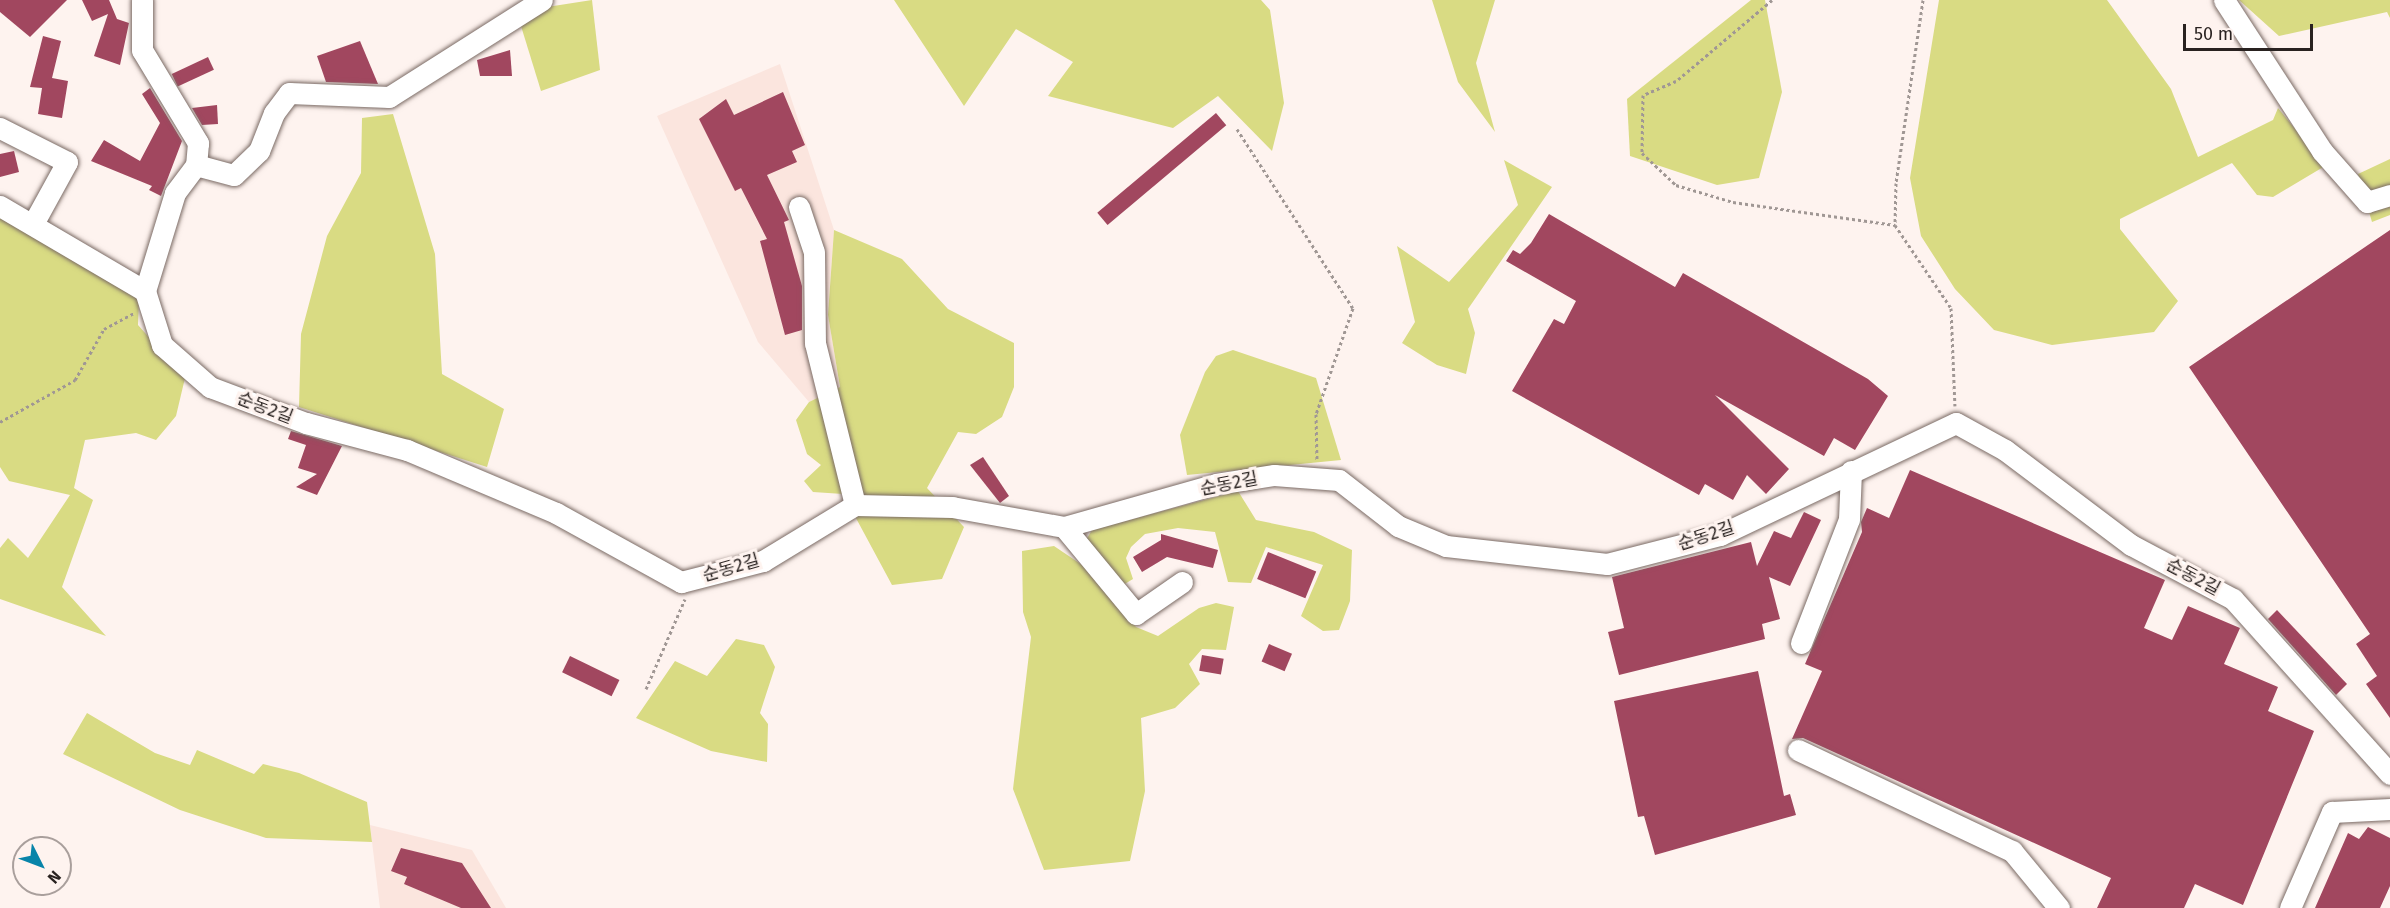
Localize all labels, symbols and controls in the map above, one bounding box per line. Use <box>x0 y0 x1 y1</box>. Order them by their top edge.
scale bar <box>2186 12 2316 50</box>
text: 50 m <box>2194 23 2233 45</box>
street label: 순동2길 <box>234 387 296 429</box>
street label: 순동2길 <box>1198 468 1260 500</box>
street label: 순동2길 <box>1675 517 1737 555</box>
street label: 순동2길 <box>700 550 762 586</box>
street label: 순동2길 <box>2162 554 2224 600</box>
north arrow <box>12 836 72 896</box>
text: N <box>44 867 65 887</box>

